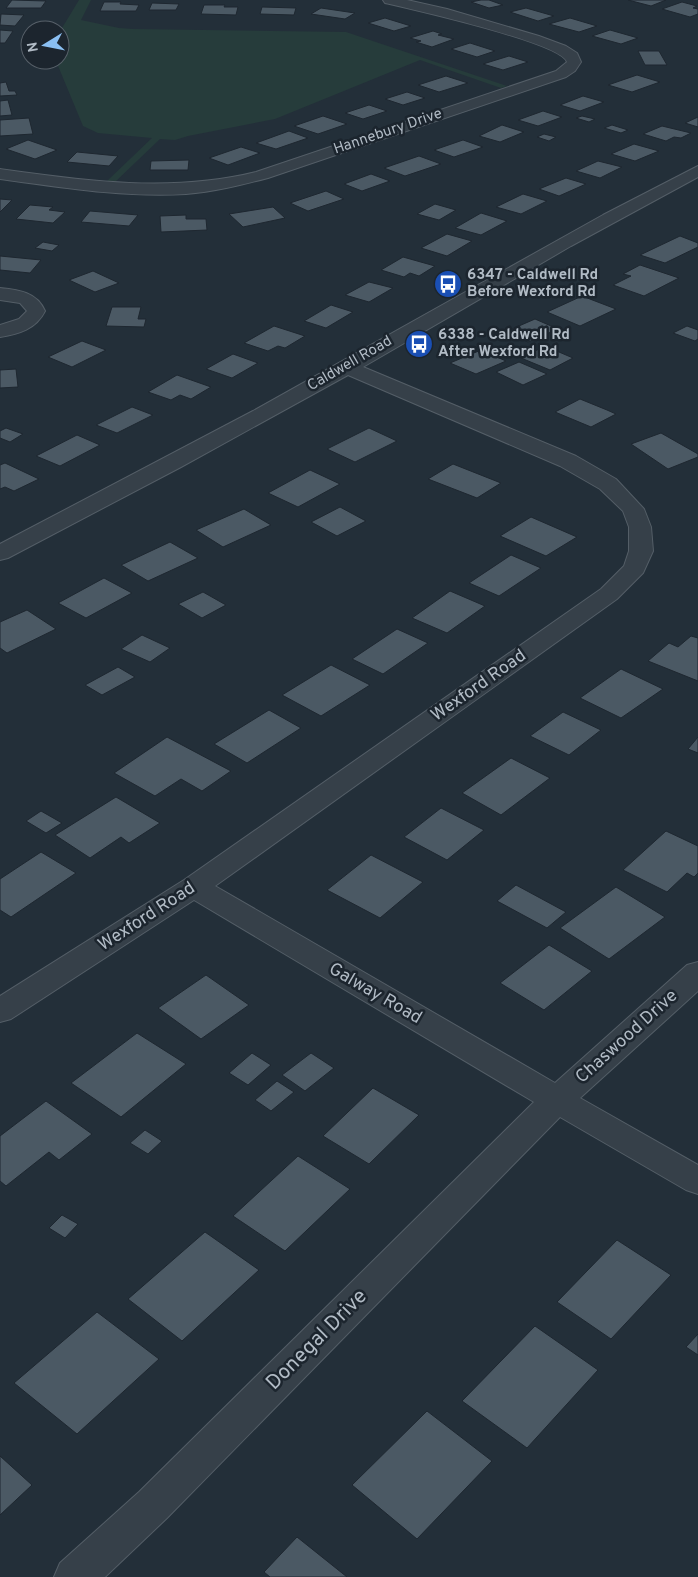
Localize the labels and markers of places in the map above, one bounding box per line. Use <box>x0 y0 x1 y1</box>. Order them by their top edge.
place label: 6347 - Caldwell Rd Before Wexford Rd <box>467 266 598 302</box>
bus stop icon: 6347 - Caldwell Rd Before Wexford Rd <box>433 269 463 299</box>
place label: 6338 - Caldwell Rd After Wexford Rd <box>438 326 570 362</box>
bus stop icon: 6338 - Caldwell Rd After Wexford Rd <box>404 329 434 359</box>

